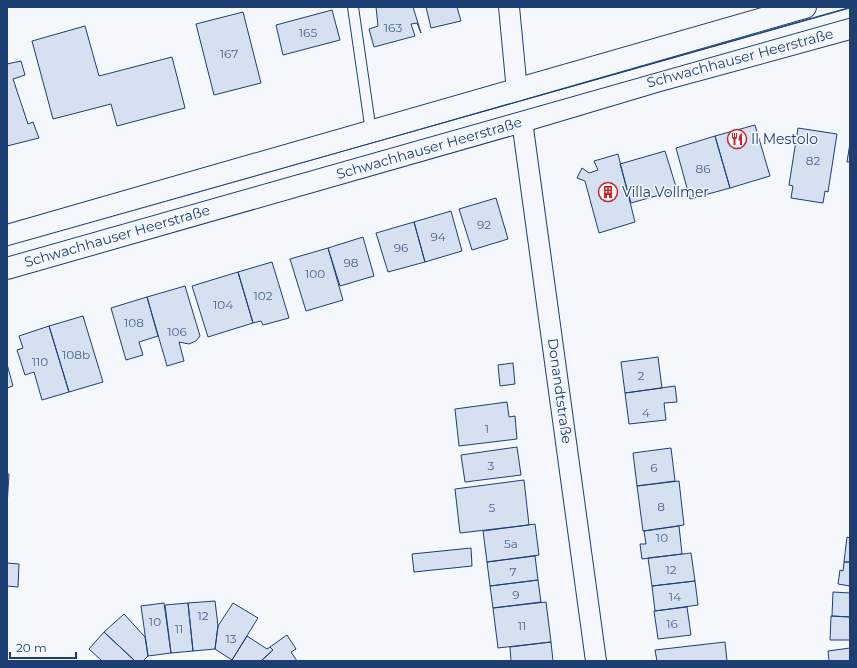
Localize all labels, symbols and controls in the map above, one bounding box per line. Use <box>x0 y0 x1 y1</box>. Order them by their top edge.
house number: 163 <box>384 20 402 35</box>
street label: Schwachhauser Heerstraße <box>645 24 835 92</box>
house number: 165 <box>299 25 317 40</box>
house number: 167 <box>220 46 238 61</box>
street label: Schwachhauser Heerstraße <box>334 113 524 183</box>
restaurant icon: Il Mestolo <box>726 128 748 150</box>
place label: Il Mestolo <box>751 130 818 148</box>
house number: 82 <box>806 153 820 168</box>
house number: 86 <box>696 161 710 176</box>
building icon: Villa Vollmer <box>597 181 619 203</box>
place label: Villa Vollmer <box>622 183 709 201</box>
street label: Schwachhauser Heerstraße <box>22 201 212 271</box>
house number: 92 <box>477 217 491 232</box>
house number: 94 <box>430 229 446 244</box>
house number: 96 <box>394 240 408 255</box>
house number: 98 <box>344 255 359 270</box>
house number: 100 <box>305 266 325 281</box>
house number: 102 <box>253 288 273 303</box>
house number: 104 <box>213 297 233 312</box>
house number: 108 <box>124 315 144 330</box>
house number: 106 <box>167 324 187 339</box>
street label: Donandtstraße <box>544 337 576 445</box>
house number: 108b <box>62 347 90 362</box>
house number: 110 <box>32 354 48 369</box>
house number: 2 <box>638 368 645 383</box>
house number: 4 <box>642 405 650 420</box>
house number: 1 <box>485 421 489 436</box>
house number: 3 <box>488 458 495 473</box>
house number: 6 <box>650 460 658 475</box>
house number: 8 <box>657 499 665 514</box>
house number: 5 <box>489 500 496 515</box>
house number: 10 <box>656 530 668 545</box>
house number: 5a <box>504 536 518 551</box>
house number: 12 <box>665 562 677 577</box>
house number: 7 <box>509 564 517 579</box>
house number: 9 <box>512 587 520 602</box>
house number: 14 <box>669 589 681 604</box>
house number: 12 <box>197 608 209 623</box>
house number: 10 <box>149 614 161 629</box>
house number: 16 <box>666 616 678 631</box>
house number: 11 <box>518 618 526 633</box>
house number: 11 <box>175 621 183 636</box>
house number: 13 <box>225 631 237 646</box>
scale bar <box>10 634 76 660</box>
text: 20 m <box>16 640 47 655</box>

